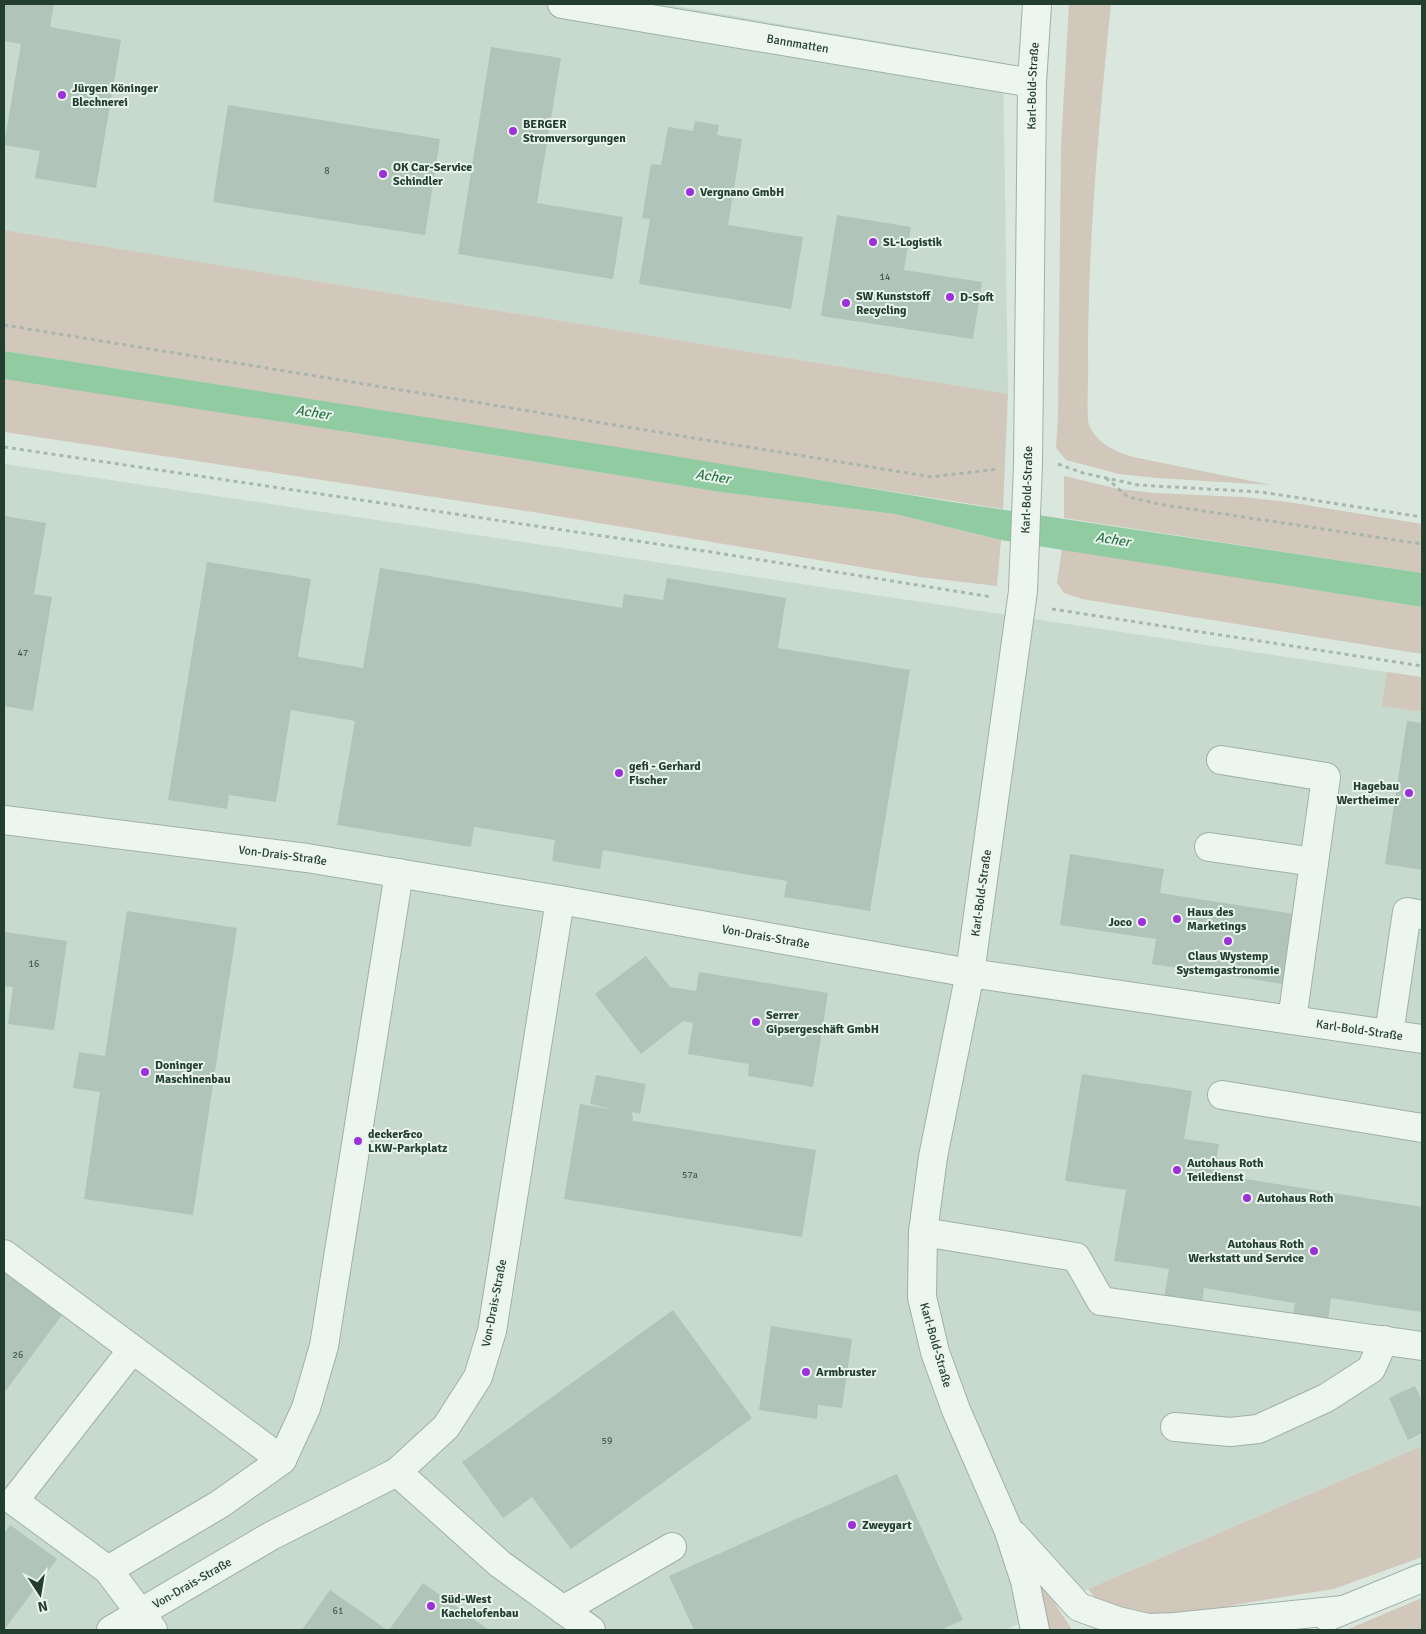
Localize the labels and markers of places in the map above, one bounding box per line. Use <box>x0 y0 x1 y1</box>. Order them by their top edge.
place label: Jürgen Köninger Blechnerei <box>72 81 158 110</box>
marker: Jürgen Köninger Blechnerei <box>56 89 68 101</box>
place label: BERGER Stromversorgungen <box>523 117 626 146</box>
marker: BERGER Stromversorgungen <box>507 125 519 137</box>
place label: OK Car-Service Schindler <box>393 160 472 189</box>
marker: OK Car-Service Schindler <box>377 168 389 180</box>
place label: Vergnano GmbH <box>700 185 784 200</box>
marker: Vergnano GmbH <box>684 186 696 198</box>
place label: SL-Logistik <box>883 235 943 250</box>
marker: SL-Logistik <box>867 236 879 248</box>
place label: SW Kunststoff Recycling <box>856 289 931 318</box>
place label: D-Soft <box>960 290 994 305</box>
marker: D-Soft <box>944 291 956 303</box>
marker: SW Kunststoff Recycling <box>840 297 852 309</box>
place label: gefi - Gerhard Fischer <box>629 759 701 788</box>
marker: gefi - Gerhard Fischer <box>613 767 625 779</box>
place label: Hagebau Wertheimer <box>1336 779 1399 808</box>
marker: Hagebau Wertheimer <box>1403 787 1415 799</box>
place label: Haus des Marketings <box>1187 905 1247 934</box>
marker: Haus des Marketings <box>1171 913 1183 925</box>
place label: Joco <box>1108 915 1132 930</box>
marker: Joco <box>1136 916 1148 928</box>
marker: Claus Wystemp Systemgastronomie <box>1222 935 1234 947</box>
place label: Claus Wystemp Systemgastronomie <box>1176 949 1280 978</box>
place label: Serrer Gipsergeschäft GmbH <box>766 1008 879 1037</box>
marker: Serrer Gipsergeschäft GmbH <box>750 1016 762 1028</box>
place label: Doninger Maschinenbau <box>155 1058 231 1087</box>
marker: Doninger Maschinenbau <box>139 1066 151 1078</box>
place label: decker&co LKW-Parkplatz <box>368 1127 448 1156</box>
marker: decker&co LKW-Parkplatz <box>352 1135 364 1147</box>
place label: Autohaus Roth Teiledienst <box>1187 1156 1264 1185</box>
marker: Autohaus Roth Teiledienst <box>1171 1164 1183 1176</box>
place label: Autohaus Roth <box>1257 1191 1334 1206</box>
marker: Autohaus Roth <box>1241 1192 1253 1204</box>
place label: Autohaus Roth Werkstatt und Service <box>1188 1237 1304 1266</box>
marker: Autohaus Roth Werkstatt und Service <box>1308 1245 1320 1257</box>
place label: Armbruster <box>816 1365 877 1380</box>
marker: Armbruster <box>800 1366 812 1378</box>
place label: Zweygart <box>862 1518 912 1533</box>
marker: Zweygart <box>846 1519 858 1531</box>
place label: Süd-West Kachelofenbau <box>441 1592 519 1621</box>
marker: Süd-West Kachelofenbau <box>425 1600 437 1612</box>

